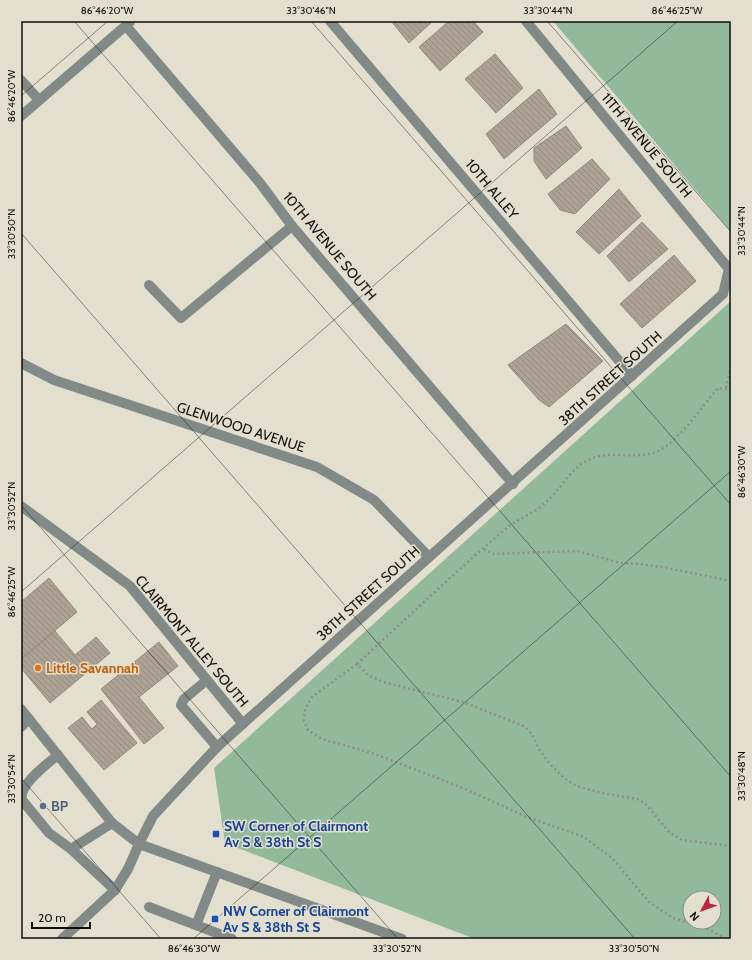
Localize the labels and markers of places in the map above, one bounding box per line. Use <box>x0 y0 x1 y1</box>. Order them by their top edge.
place label: Little Savannah <box>46 659 139 677</box>
marker: Little Savannah <box>33 663 43 673</box>
place label: BP <box>51 797 69 815</box>
marker: BP <box>38 801 48 811</box>
place label: SW Corner of Clairmont Av S & 38th St S <box>224 817 368 851</box>
marker: SW Corner of Clairmont Av S & 38th St S <box>211 829 221 839</box>
place label: NW Corner of Clairmont Av S & 38th St S <box>223 902 369 936</box>
marker: NW Corner of Clairmont Av S & 38th St S <box>210 914 220 924</box>

